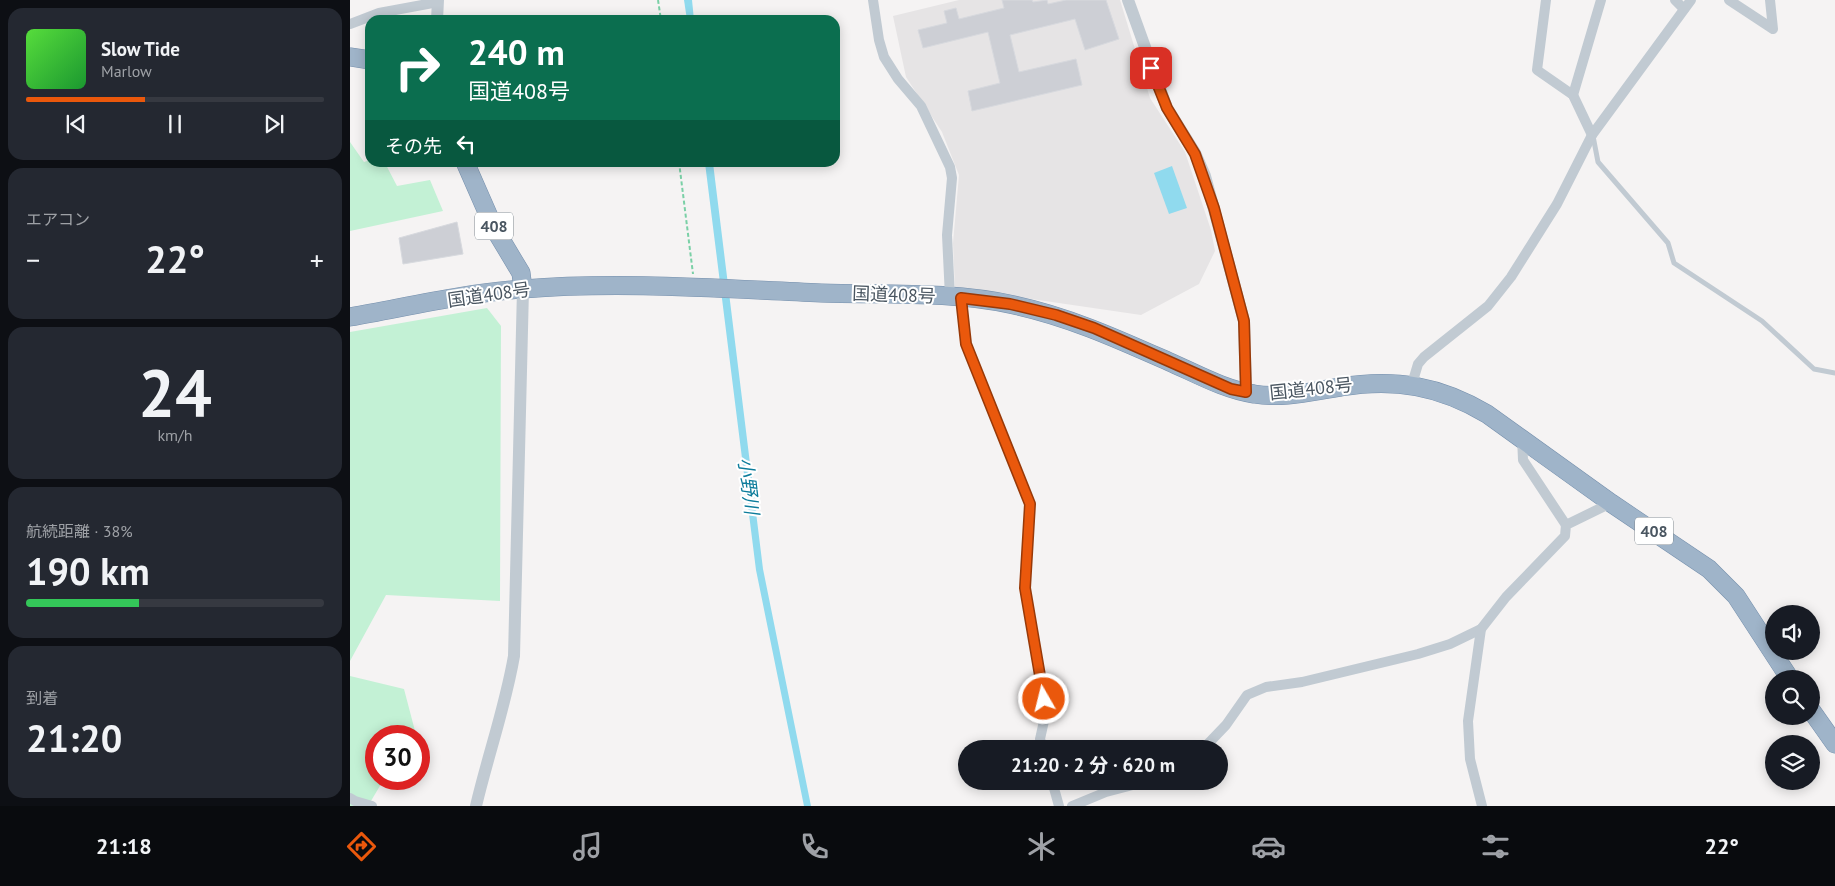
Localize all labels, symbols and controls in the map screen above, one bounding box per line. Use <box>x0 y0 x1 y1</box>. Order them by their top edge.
text: 240 m <box>468 29 565 75</box>
icon: right <box>385 35 450 100</box>
text: Slow Tide <box>101 37 180 61</box>
pin <box>1130 47 1172 89</box>
icon: arrive <box>1137 54 1165 82</box>
text: Marlow <box>101 61 152 81</box>
text: 国道408号 <box>468 77 570 105</box>
icon: previous <box>62 110 90 138</box>
icon: pause <box>161 110 189 138</box>
icon: next <box>260 110 288 138</box>
icon: left <box>452 130 480 158</box>
text: その先 <box>385 134 442 158</box>
text: エアコン <box>26 209 90 229</box>
road number: 408 <box>475 212 513 240</box>
text: 22° <box>145 234 205 283</box>
text: − <box>26 241 40 278</box>
text: + <box>310 241 324 278</box>
street label: 国道408号 <box>446 277 532 312</box>
street label: 国道408号 <box>852 282 936 307</box>
text: 24 <box>138 350 212 434</box>
street label: 国道408号 <box>1268 373 1354 404</box>
text: km/h <box>157 425 193 445</box>
water label: 小野川 <box>734 456 765 518</box>
road number: 408 <box>1635 518 1673 544</box>
text: 航続距離 · 38% <box>26 521 133 541</box>
text: 190 km <box>26 546 150 595</box>
map controls <box>1765 605 1820 790</box>
button: sound <box>1765 605 1820 660</box>
button: search <box>1765 670 1820 725</box>
position arrow <box>1017 672 1069 724</box>
text: 到着 <box>26 688 58 708</box>
text: 21:20 <box>26 713 122 762</box>
speed limit sign: 30 <box>365 725 430 790</box>
button: layers <box>1765 735 1820 790</box>
text: 21:20 · 2 分 · 620 m <box>1011 753 1175 777</box>
icon: directions <box>344 829 379 864</box>
icon: music <box>570 829 605 864</box>
icon: phone <box>797 829 832 864</box>
icon: climate <box>1024 829 1059 864</box>
icon: car <box>1251 829 1286 864</box>
icon: filters <box>1478 829 1513 864</box>
text: 21:18 <box>96 832 152 860</box>
text: 22° <box>1704 832 1739 860</box>

